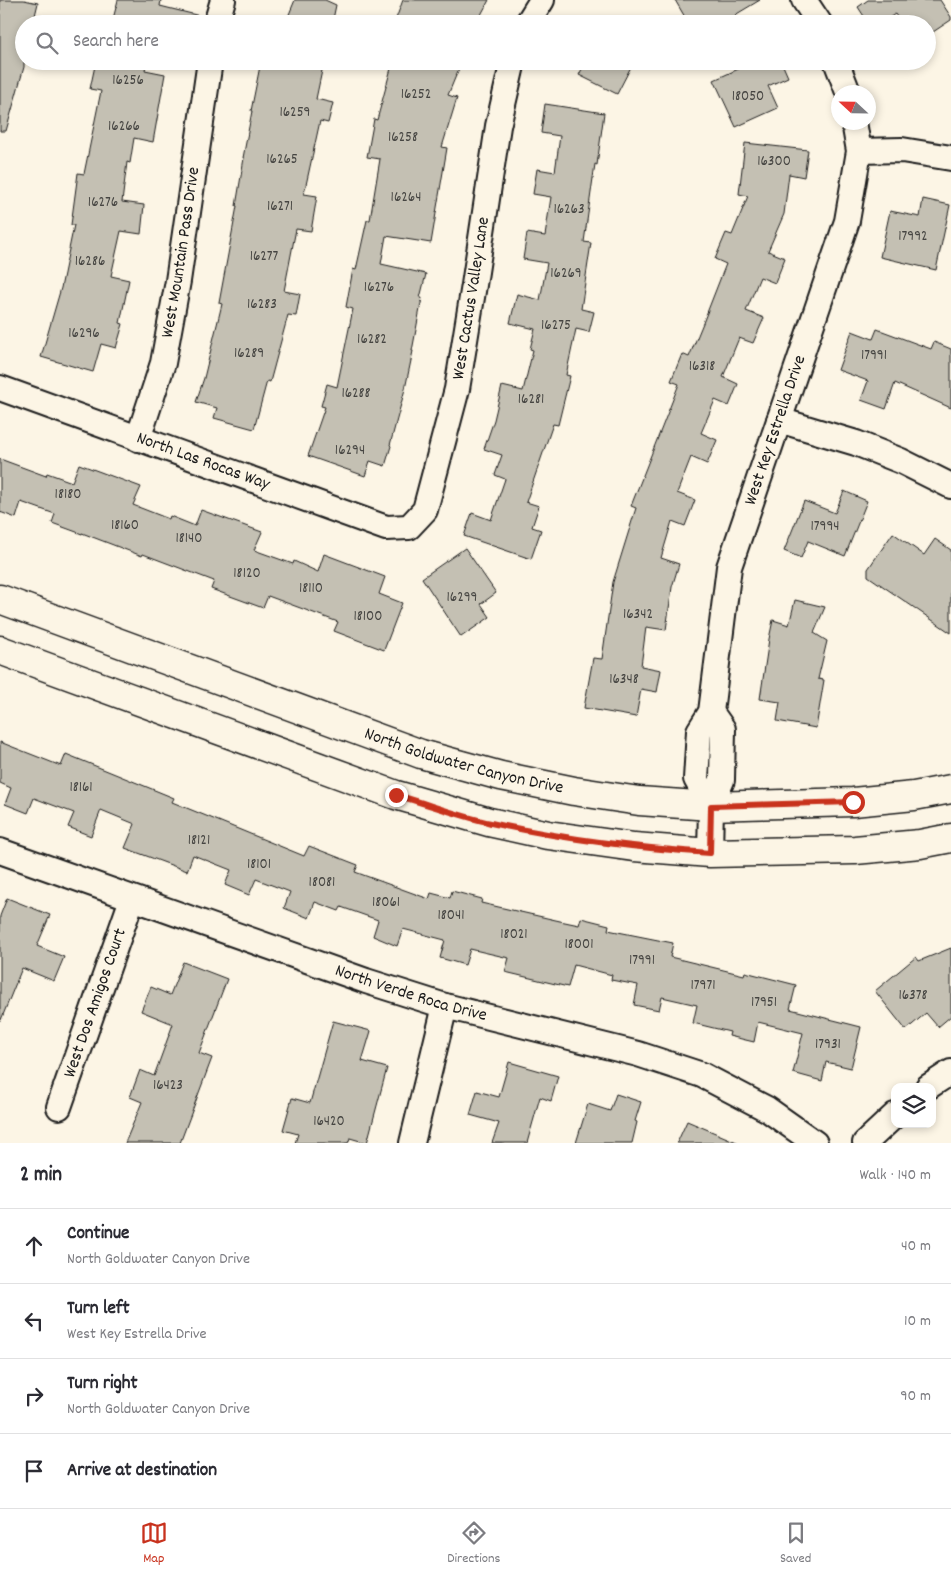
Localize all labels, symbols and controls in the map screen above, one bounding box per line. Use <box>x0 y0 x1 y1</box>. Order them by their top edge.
search box <box>15 15 936 70</box>
icon: search <box>33 29 61 57</box>
text: Search here <box>73 29 159 56</box>
house number: 16256 <box>112 70 144 92</box>
house number: 16252 <box>401 84 431 106</box>
north arrow <box>831 85 876 130</box>
house number: 18050 <box>732 86 764 108</box>
house number: 16259 <box>279 102 311 124</box>
house number: 16266 <box>108 116 140 138</box>
house number: 16258 <box>388 127 418 149</box>
house number: 16265 <box>266 149 298 171</box>
house number: 16300 <box>757 151 791 173</box>
street label: West Mountain Pass Drive <box>155 165 207 340</box>
house number: 16264 <box>391 187 421 209</box>
house number: 16276 <box>88 192 118 214</box>
house number: 16271 <box>267 196 293 218</box>
house number: 16263 <box>553 199 585 221</box>
street label: West Cactus Valley Lane <box>446 215 497 382</box>
house number: 17992 <box>898 226 928 248</box>
house number: 16277 <box>250 246 279 268</box>
house number: 16286 <box>75 251 105 273</box>
house number: 16269 <box>550 263 582 285</box>
house number: 16276 <box>364 277 394 299</box>
house number: 16283 <box>247 294 277 316</box>
house number: 16275 <box>541 315 571 337</box>
house number: 16296 <box>68 323 100 345</box>
house number: 16282 <box>357 329 387 351</box>
house number: 16289 <box>234 343 264 365</box>
house number: 17991 <box>861 345 887 367</box>
street label: West Key Estrella Drive <box>738 352 813 509</box>
house number: 16318 <box>689 356 715 378</box>
house number: 16288 <box>341 383 371 405</box>
house number: 16281 <box>518 389 544 411</box>
street label: North Las Rocas Way <box>133 426 274 498</box>
house number: 16294 <box>335 440 365 462</box>
house number: 18180 <box>55 484 81 506</box>
house number: 18160 <box>111 515 139 537</box>
house number: 17994 <box>811 516 840 538</box>
house number: 18140 <box>176 528 203 550</box>
house number: 18120 <box>233 563 261 585</box>
house number: 18110 <box>299 578 323 600</box>
house number: 16299 <box>447 587 477 609</box>
house number: 16342 <box>623 604 653 626</box>
house number: 18100 <box>354 606 382 628</box>
house number: 16348 <box>609 669 639 691</box>
street label: North Goldwater Canyon Drive <box>361 722 566 801</box>
house number: 18161 <box>69 777 93 799</box>
route end <box>385 784 408 807</box>
route start <box>842 791 865 814</box>
house number: 18121 <box>188 830 210 852</box>
house number: 18101 <box>247 854 271 876</box>
house number: 18081 <box>309 872 335 894</box>
house number: 18061 <box>372 892 400 914</box>
house number: 18041 <box>438 905 465 927</box>
house number: 18021 <box>500 924 528 946</box>
street label: West Dos Amigos Court <box>58 925 133 1081</box>
house number: 18001 <box>565 934 593 956</box>
house number: 17991 <box>629 950 655 972</box>
street label: North Verde Roca Drive <box>331 958 489 1028</box>
house number: 17971 <box>691 975 715 997</box>
house number: 16378 <box>898 985 928 1007</box>
house number: 17951 <box>751 992 777 1014</box>
house number: 17931 <box>815 1034 841 1056</box>
house number: 16423 <box>153 1075 183 1097</box>
map controls <box>891 1083 936 1128</box>
button: layers <box>891 1083 936 1128</box>
house number: 16420 <box>313 1111 345 1133</box>
text: 2 min <box>20 1161 62 1191</box>
text: Walk · 140 m <box>859 1164 931 1187</box>
text: Continue <box>67 1221 129 1248</box>
icon: ahead <box>20 1232 48 1260</box>
text: 40 m <box>901 1235 931 1258</box>
text: North Goldwater Canyon Drive <box>67 1248 250 1271</box>
text: Turn left <box>67 1296 130 1323</box>
icon: left <box>20 1307 48 1335</box>
text: 10 m <box>904 1310 931 1333</box>
text: West Key Estrella Drive <box>67 1323 207 1346</box>
text: Turn right <box>67 1371 138 1398</box>
icon: right <box>20 1382 48 1410</box>
text: 90 m <box>900 1385 931 1408</box>
text: North Goldwater Canyon Drive <box>67 1398 250 1421</box>
icon: arrive <box>20 1457 48 1485</box>
text: Arrive at destination <box>67 1458 217 1485</box>
tab: Map <box>140 1519 168 1569</box>
tab: Directions <box>447 1519 500 1569</box>
tab: Saved <box>780 1519 811 1569</box>

